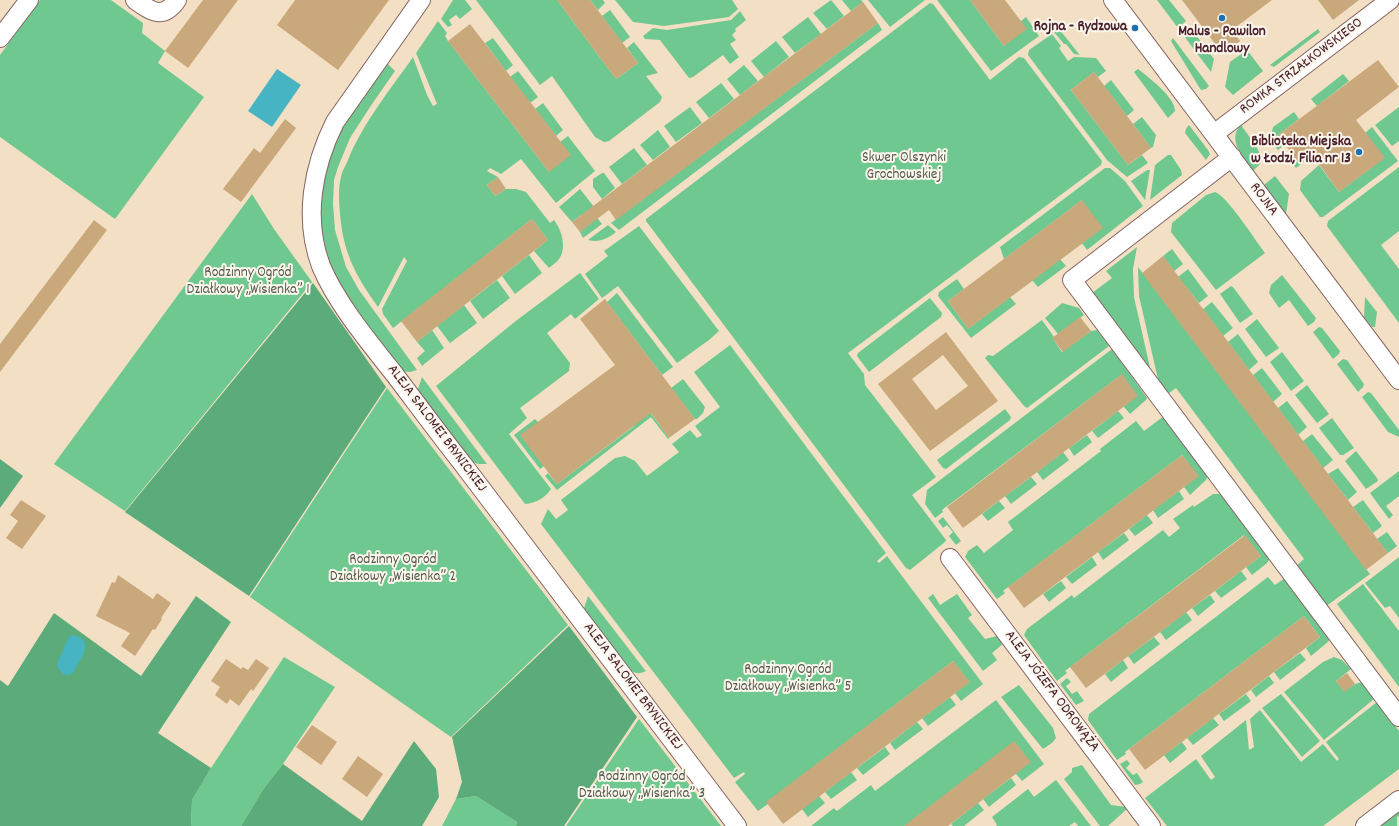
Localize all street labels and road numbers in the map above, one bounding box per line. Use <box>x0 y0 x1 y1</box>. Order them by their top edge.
street label: ROMKA STRZAŁKOWSKIEGO <box>1237 15 1367 119</box>
street label: ROJNA <box>1245 180 1281 220</box>
street label: ALEJA SALOMEI BRYNICKIEJ <box>382 362 490 496</box>
street label: ALEJA SALOMEI BRYNICKIEJ <box>578 620 686 754</box>
street label: ALEJA JÓZEFA ODROWĄŻA <box>999 628 1103 756</box>

